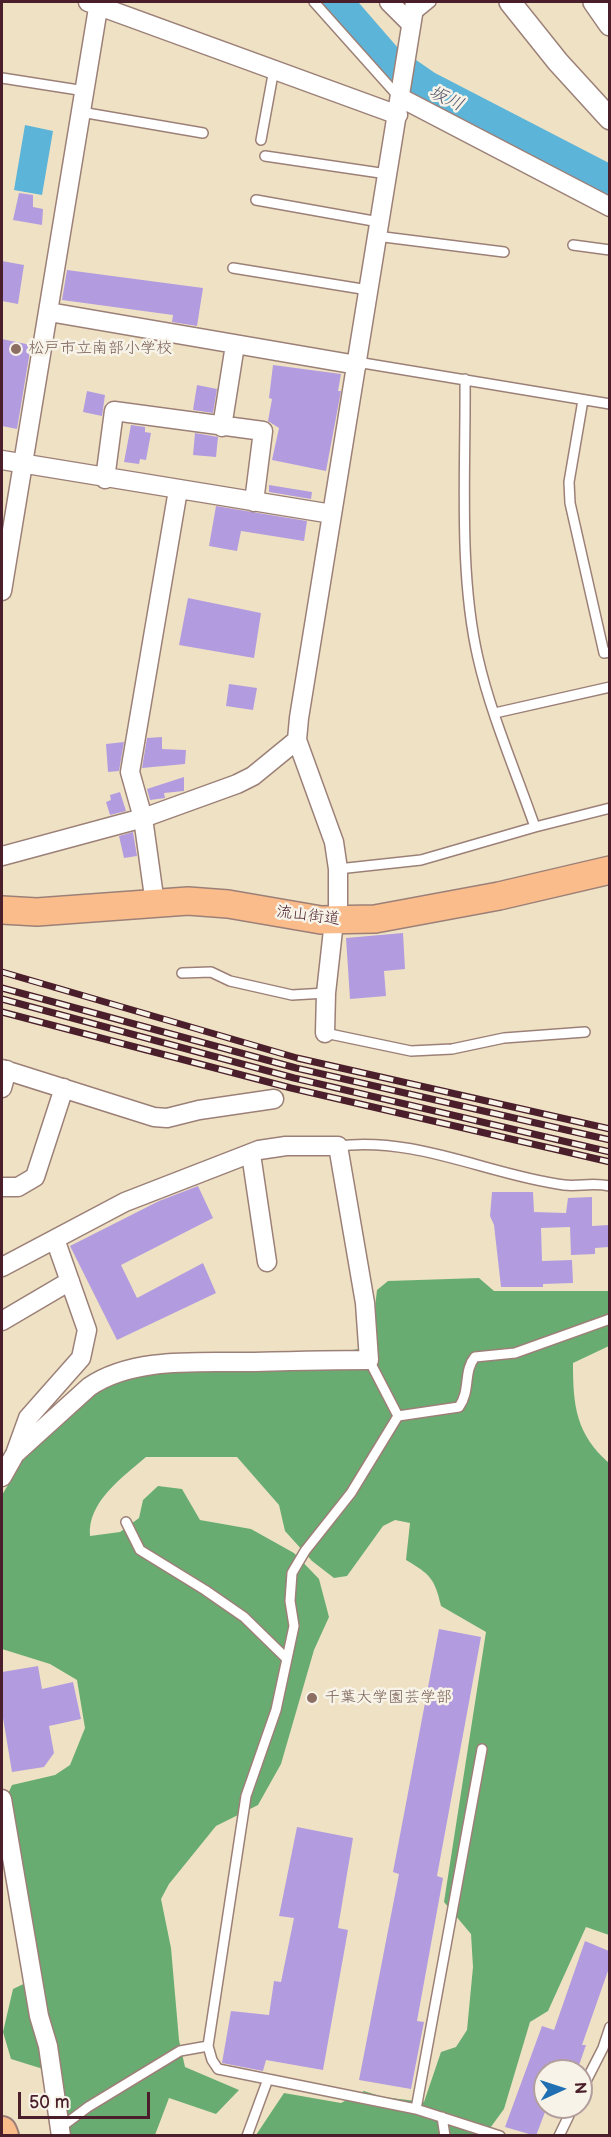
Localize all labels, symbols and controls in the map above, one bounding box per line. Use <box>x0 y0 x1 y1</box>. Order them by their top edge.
water label: 坂川 <box>425 81 467 117</box>
place label: 松戸市立南部小学校 <box>28 339 172 359</box>
marker: 松戸市立南部小学校 <box>9 342 23 356</box>
street label: 流山街道 <box>275 903 341 929</box>
place label: 千葉大学園芸学部 <box>324 1688 452 1708</box>
marker: 千葉大学園芸学部 <box>305 1691 319 1705</box>
north arrow <box>533 2059 593 2119</box>
scale bar <box>21 2080 153 2118</box>
text: N <box>570 2082 589 2095</box>
text: 50 m <box>29 2092 70 2113</box>

